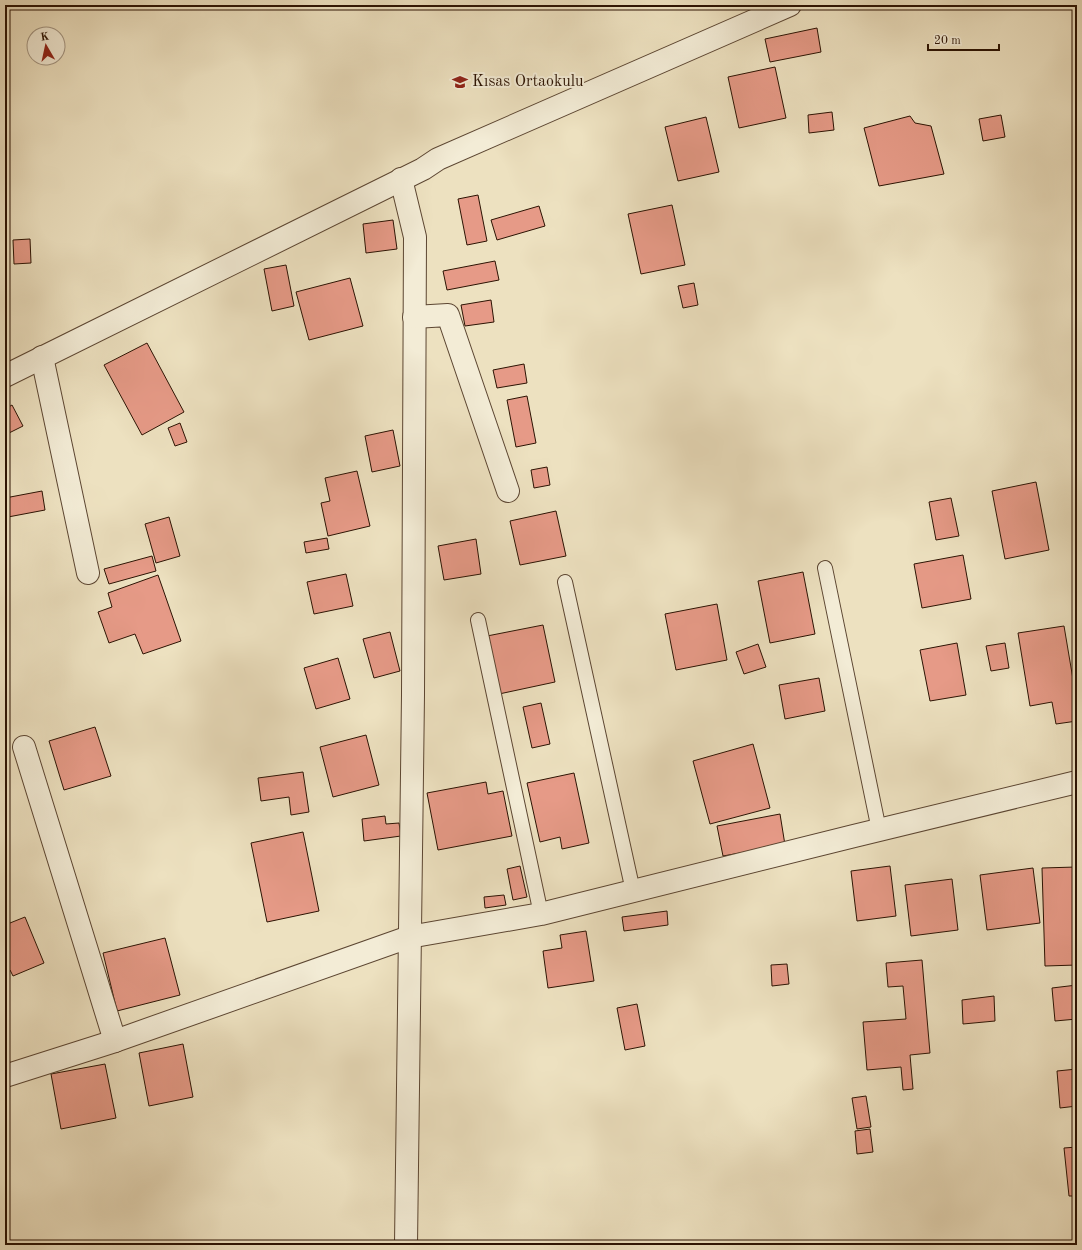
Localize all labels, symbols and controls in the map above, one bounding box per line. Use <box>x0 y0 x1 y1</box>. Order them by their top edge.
north arrow <box>26 26 66 66</box>
scale bar <box>928 26 999 52</box>
text: K <box>40 31 50 44</box>
text: 20 m <box>934 35 961 47</box>
school or university icon: Kısas Ortaokulu <box>451 73 469 91</box>
place label: Kısas Ortaokulu <box>472 74 584 90</box>

